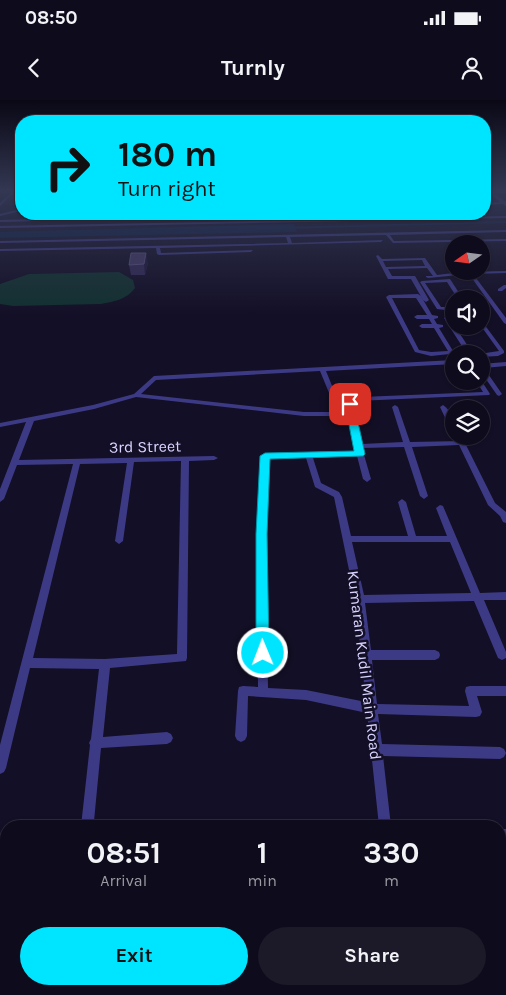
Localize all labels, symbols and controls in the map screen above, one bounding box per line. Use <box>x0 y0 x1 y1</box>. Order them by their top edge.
text: 08:50 <box>25 7 78 29</box>
icon: back <box>20 54 48 82</box>
icon: person <box>458 54 486 82</box>
text: Turnly <box>221 55 285 81</box>
text: 180 m <box>118 134 217 175</box>
icon: right <box>35 135 100 200</box>
text: Turn right <box>118 176 216 202</box>
north arrow <box>445 235 490 280</box>
map controls <box>445 235 490 445</box>
button: sound <box>445 290 490 335</box>
button: search <box>445 345 490 390</box>
pin <box>329 383 371 425</box>
icon: arrive <box>336 390 364 418</box>
button: layers <box>445 400 490 445</box>
street label: 3rd Street <box>109 436 181 457</box>
street label: Kumaran Kudil Main Road <box>343 569 386 761</box>
position arrow <box>236 626 288 678</box>
text: 08:51 <box>86 835 161 871</box>
text: 1 <box>257 835 267 871</box>
text: 330 <box>363 835 420 871</box>
text: Arrival <box>100 871 147 890</box>
text: min <box>247 871 277 890</box>
text: m <box>384 871 399 890</box>
button: Exit <box>20 927 248 985</box>
button: Share <box>258 927 486 985</box>

